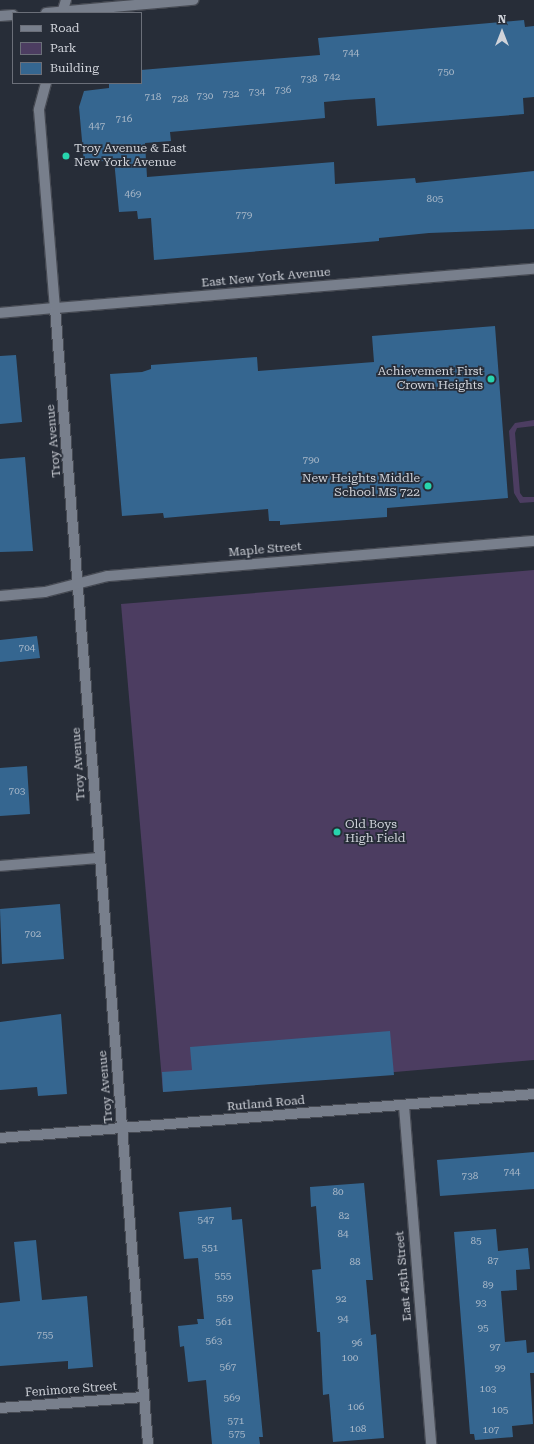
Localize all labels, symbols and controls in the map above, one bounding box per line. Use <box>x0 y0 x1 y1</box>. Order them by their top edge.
legend <box>12 12 142 84</box>
north arrow <box>482 12 522 52</box>
text: N <box>498 13 506 26</box>
text: Road <box>50 21 79 35</box>
text: Park <box>50 41 76 55</box>
house number: 744 <box>343 47 359 59</box>
text: Building <box>50 61 99 75</box>
house number: 750 <box>438 66 454 78</box>
house number: 742 <box>324 71 340 83</box>
house number: 738 <box>301 73 317 85</box>
house number: 736 <box>275 84 291 96</box>
house number: 734 <box>249 86 265 98</box>
house number: 732 <box>223 88 239 100</box>
house number: 730 <box>197 90 213 102</box>
house number: 718 <box>145 91 161 103</box>
house number: 728 <box>172 93 188 105</box>
house number: 716 <box>116 113 132 125</box>
house number: 447 <box>89 120 105 132</box>
place label: Troy Avenue & East New York Avenue <box>74 142 186 170</box>
marker: Troy Avenue & East New York Avenue <box>61 151 71 161</box>
house number: 469 <box>125 188 141 200</box>
house number: 805 <box>427 193 443 205</box>
house number: 779 <box>236 209 252 221</box>
street label: East New York Avenue <box>201 265 331 291</box>
place label: Achievement First Crown Heights <box>378 365 483 393</box>
marker: Achievement First Crown Heights <box>486 374 496 384</box>
street label: Troy Avenue <box>44 404 64 478</box>
house number: 790 <box>303 454 319 466</box>
place label: New Heights Middle School MS 722 <box>302 472 420 500</box>
marker: New Heights Middle School MS 722 <box>423 481 433 491</box>
street label: Maple Street <box>228 540 302 560</box>
house number: 704 <box>19 642 35 654</box>
street label: Troy Avenue <box>69 727 89 801</box>
house number: 703 <box>9 785 25 797</box>
place label: Old Boys High Field <box>345 818 405 846</box>
marker: Old Boys High Field <box>332 827 342 837</box>
house number: 702 <box>25 928 41 940</box>
street label: Troy Avenue <box>96 1050 116 1124</box>
street label: Rutland Road <box>226 1093 306 1115</box>
house number: 744 <box>504 1166 520 1178</box>
house number: 738 <box>462 1170 478 1182</box>
house number: 80 <box>332 1186 344 1198</box>
house number: 82 <box>338 1210 350 1222</box>
house number: 547 <box>198 1214 214 1226</box>
house number: 84 <box>337 1228 349 1240</box>
street label: East 45th Street <box>393 1230 415 1322</box>
house number: 85 <box>470 1235 482 1247</box>
house number: 551 <box>202 1242 218 1254</box>
house number: 87 <box>487 1255 499 1267</box>
house number: 88 <box>349 1256 361 1268</box>
house number: 555 <box>215 1270 231 1282</box>
house number: 89 <box>482 1279 494 1291</box>
house number: 559 <box>217 1292 233 1304</box>
house number: 92 <box>335 1293 347 1305</box>
house number: 93 <box>475 1297 487 1309</box>
house number: 94 <box>337 1313 349 1325</box>
house number: 561 <box>216 1316 232 1328</box>
house number: 95 <box>477 1322 489 1334</box>
house number: 755 <box>37 1329 53 1341</box>
house number: 563 <box>206 1335 222 1347</box>
house number: 96 <box>351 1337 363 1349</box>
house number: 97 <box>489 1341 501 1353</box>
house number: 100 <box>342 1352 358 1364</box>
house number: 567 <box>220 1361 236 1373</box>
house number: 99 <box>494 1362 506 1374</box>
street label: Fenimore Street <box>25 1380 117 1400</box>
house number: 103 <box>480 1383 496 1395</box>
house number: 569 <box>224 1392 240 1404</box>
house number: 106 <box>348 1401 364 1413</box>
house number: 105 <box>492 1404 508 1416</box>
house number: 571 <box>228 1415 244 1427</box>
house number: 108 <box>350 1423 366 1435</box>
house number: 107 <box>483 1424 499 1436</box>
house number: 575 <box>229 1428 245 1440</box>

